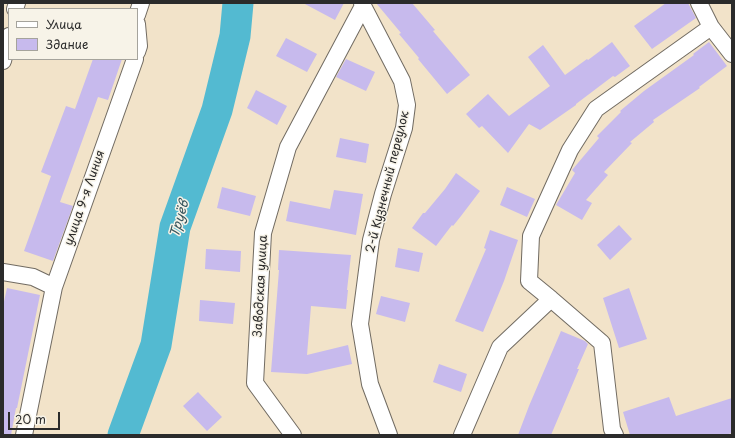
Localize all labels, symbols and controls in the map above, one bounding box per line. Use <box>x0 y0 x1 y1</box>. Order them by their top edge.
legend <box>8 8 138 60</box>
text: Улица <box>46 15 82 33</box>
text: Здание <box>46 35 88 53</box>
street label: 2-й Кузнечный переулок <box>363 110 413 254</box>
street label: улица 9-я Линия <box>62 148 108 248</box>
water label: Труёв <box>167 199 193 239</box>
street label: Заводская улица <box>251 235 271 337</box>
scale bar <box>10 404 62 430</box>
text: 20 m <box>15 410 46 428</box>

